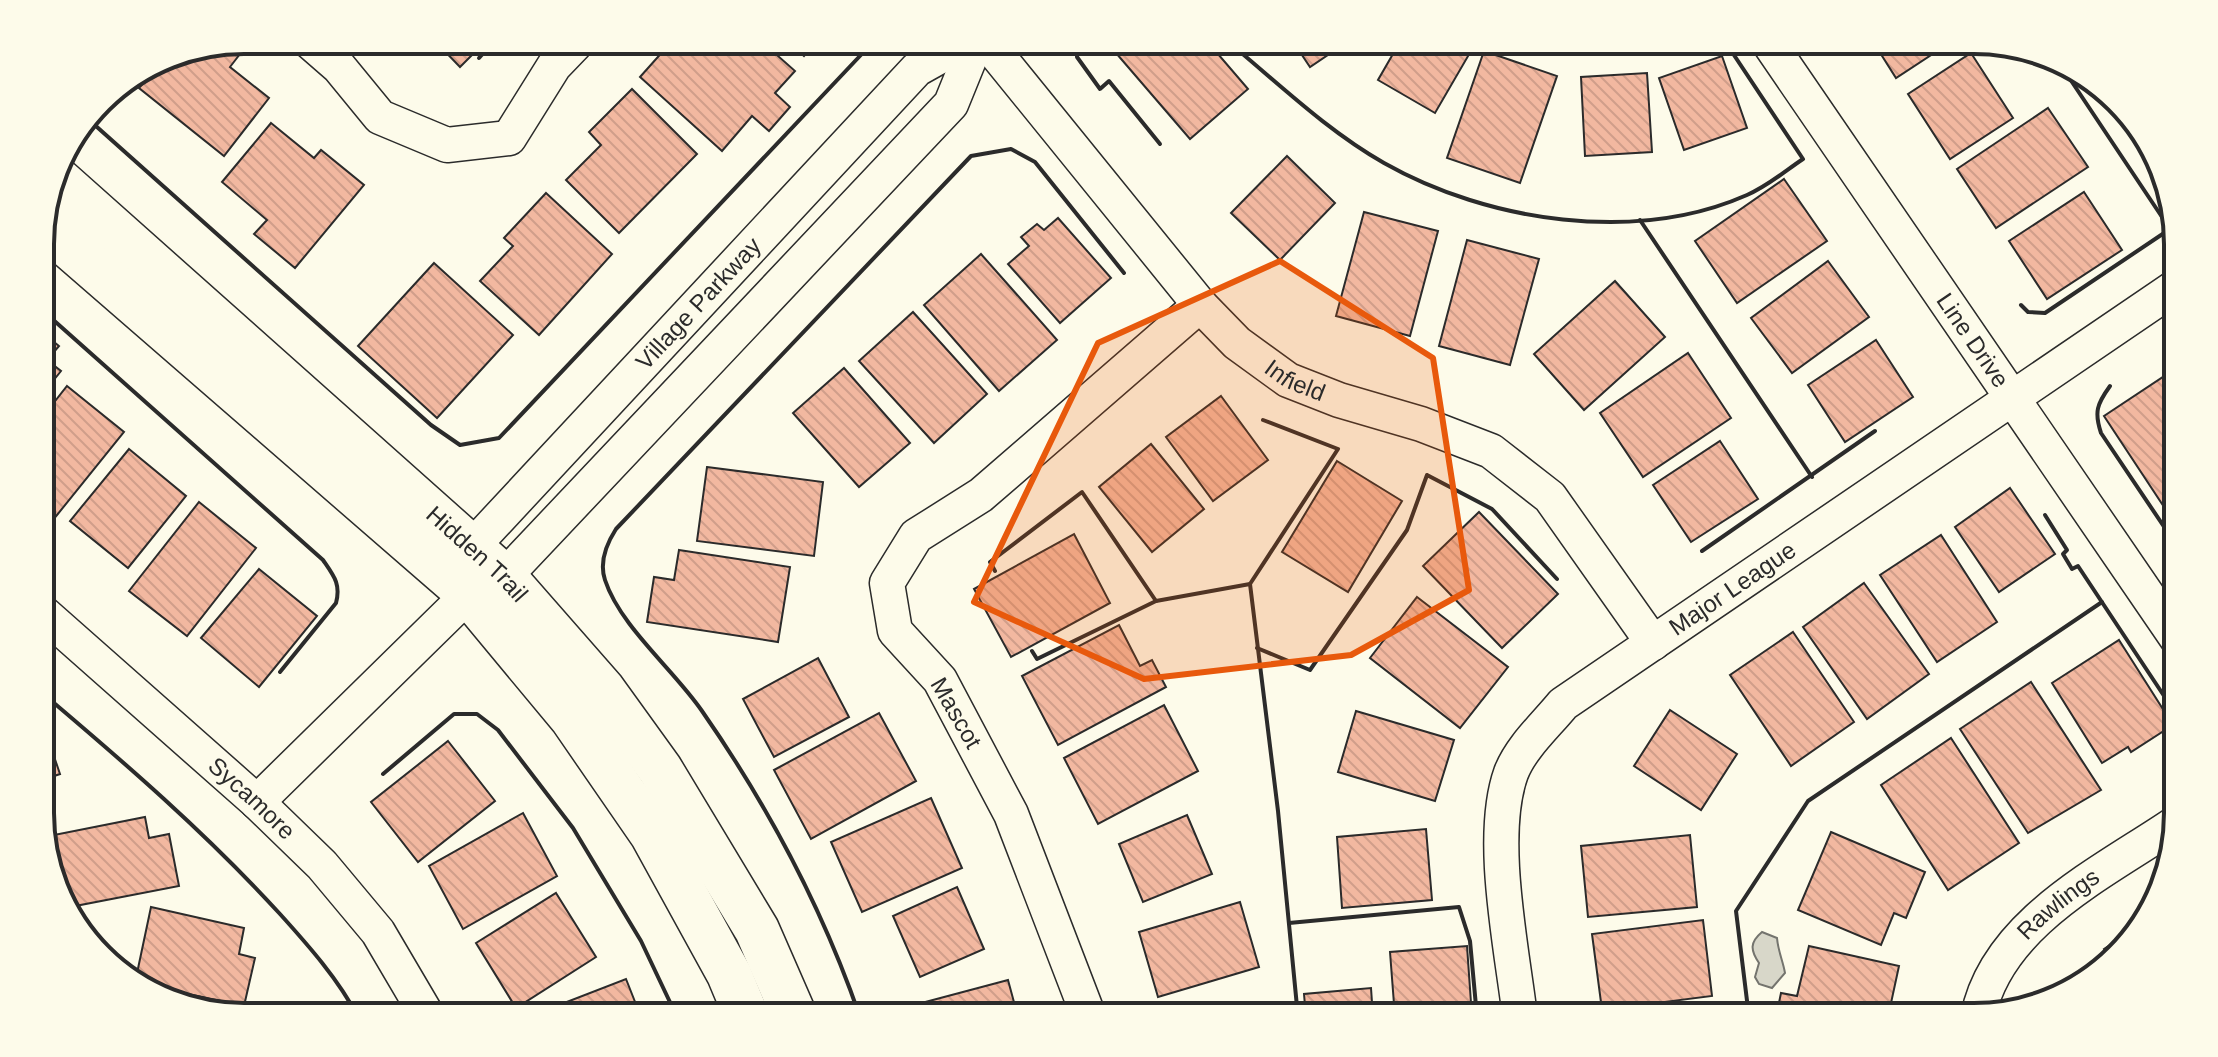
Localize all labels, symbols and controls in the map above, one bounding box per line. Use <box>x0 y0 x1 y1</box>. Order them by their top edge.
street label: Village Parkway <box>630 232 766 375</box>
street label: Line Drive <box>1931 288 2015 392</box>
street label: Infield <box>1260 354 1329 406</box>
street label: Hidden Trail <box>421 500 533 607</box>
street label: Major League <box>1664 536 1801 641</box>
street label: Mascot <box>925 673 988 753</box>
street label: Sycamore <box>203 752 301 845</box>
street label: Rawlings <box>2011 863 2104 945</box>

